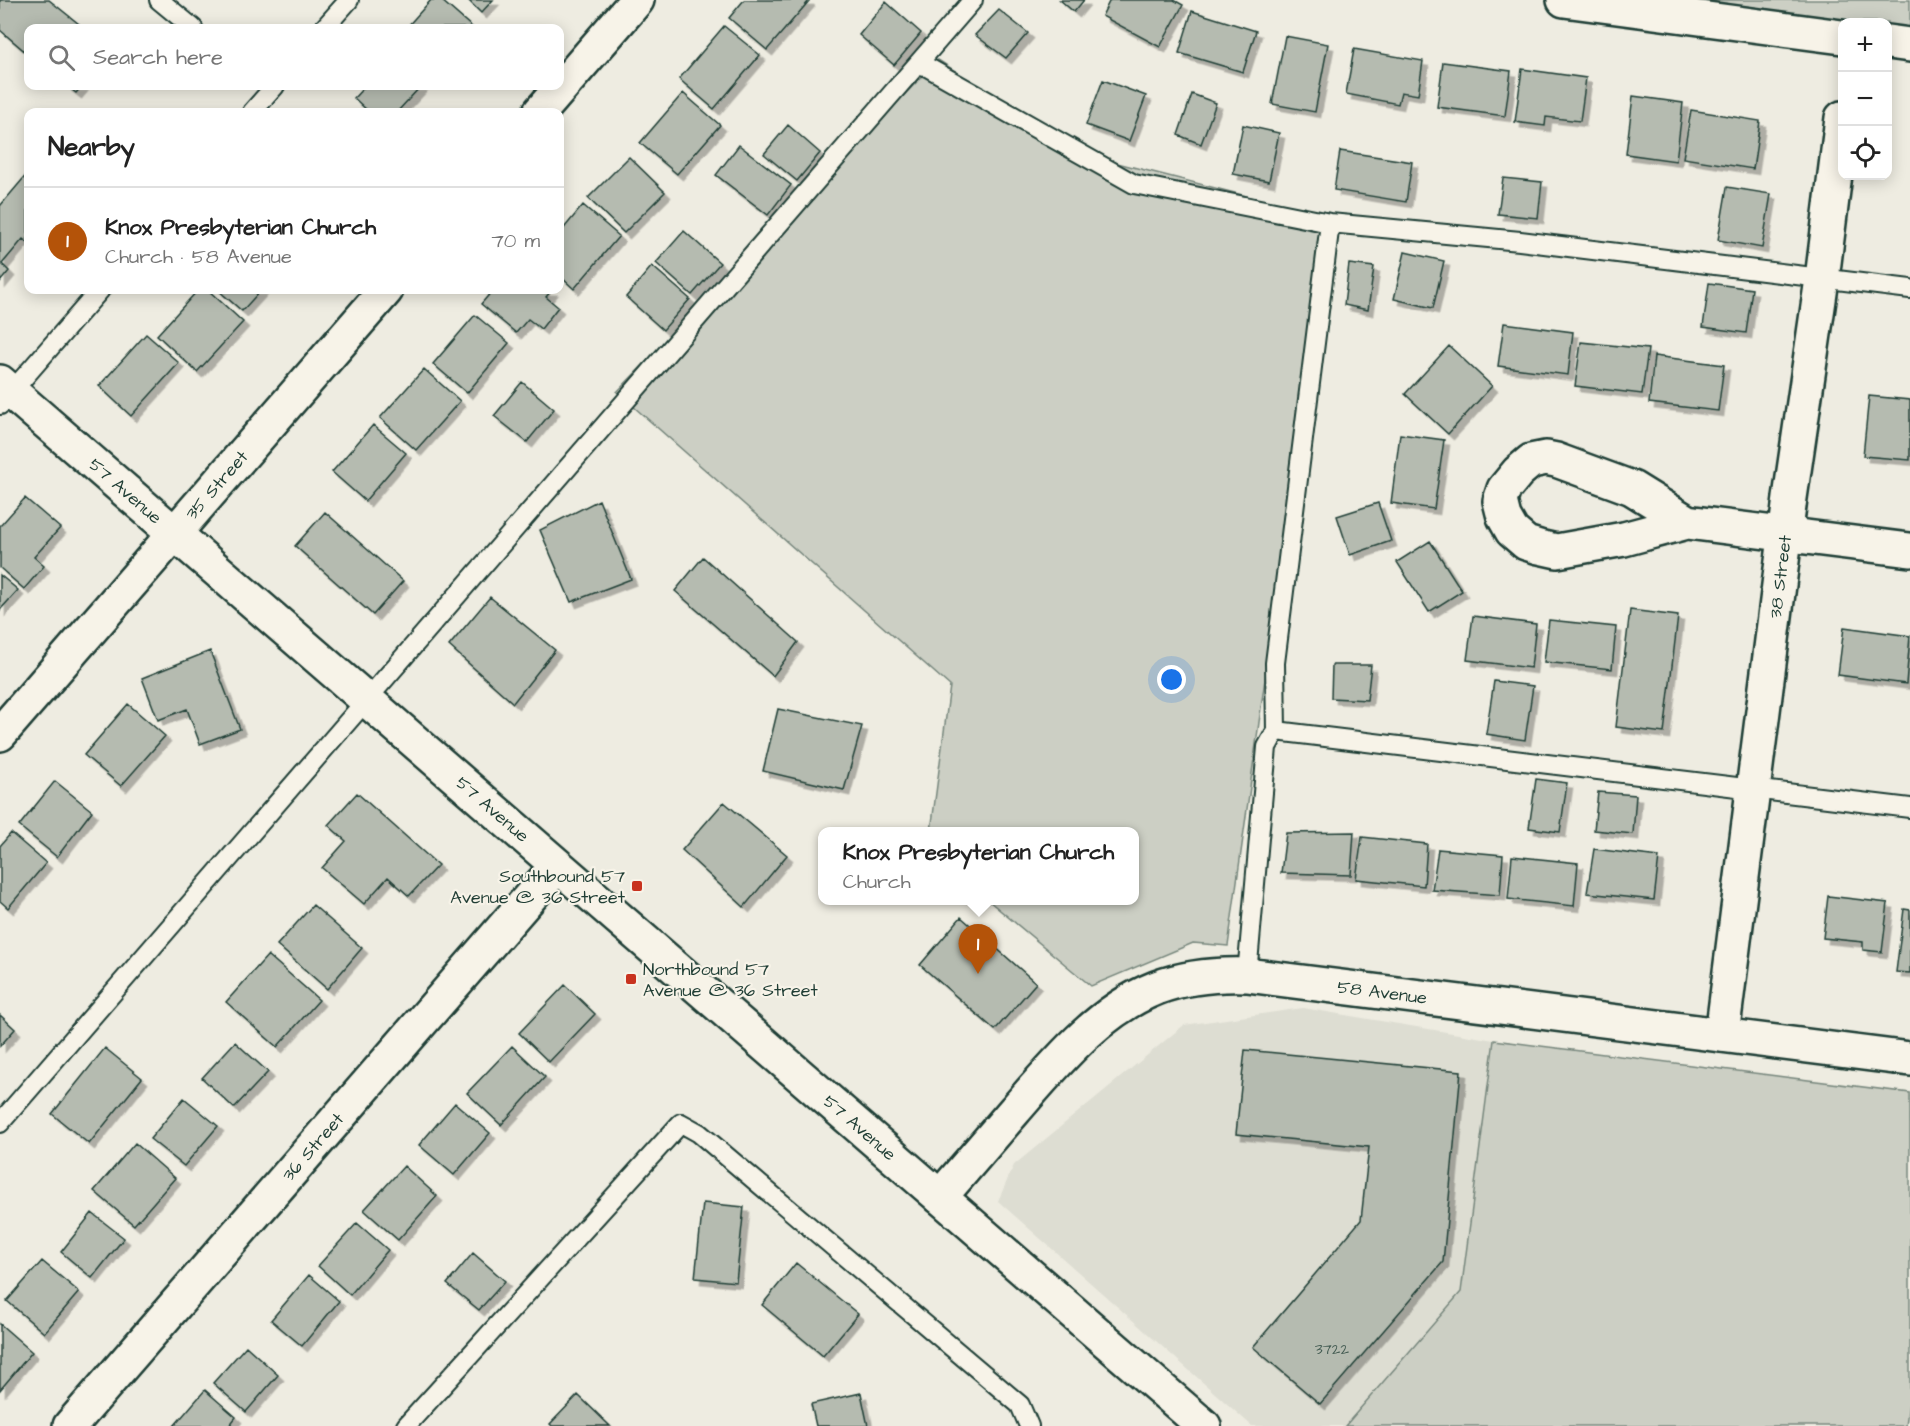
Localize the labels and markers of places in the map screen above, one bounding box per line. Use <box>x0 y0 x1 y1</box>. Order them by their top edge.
place label: Southbound 57 Avenue @ 36 Street <box>450 864 626 910</box>
marker: Southbound 57 Avenue @ 36 Street <box>630 879 644 893</box>
pin: 1 <box>958 924 998 974</box>
place label: Northbound 57 Avenue @ 36 Street <box>643 957 819 1003</box>
marker: Northbound 57 Avenue @ 36 Street <box>624 972 638 986</box>

